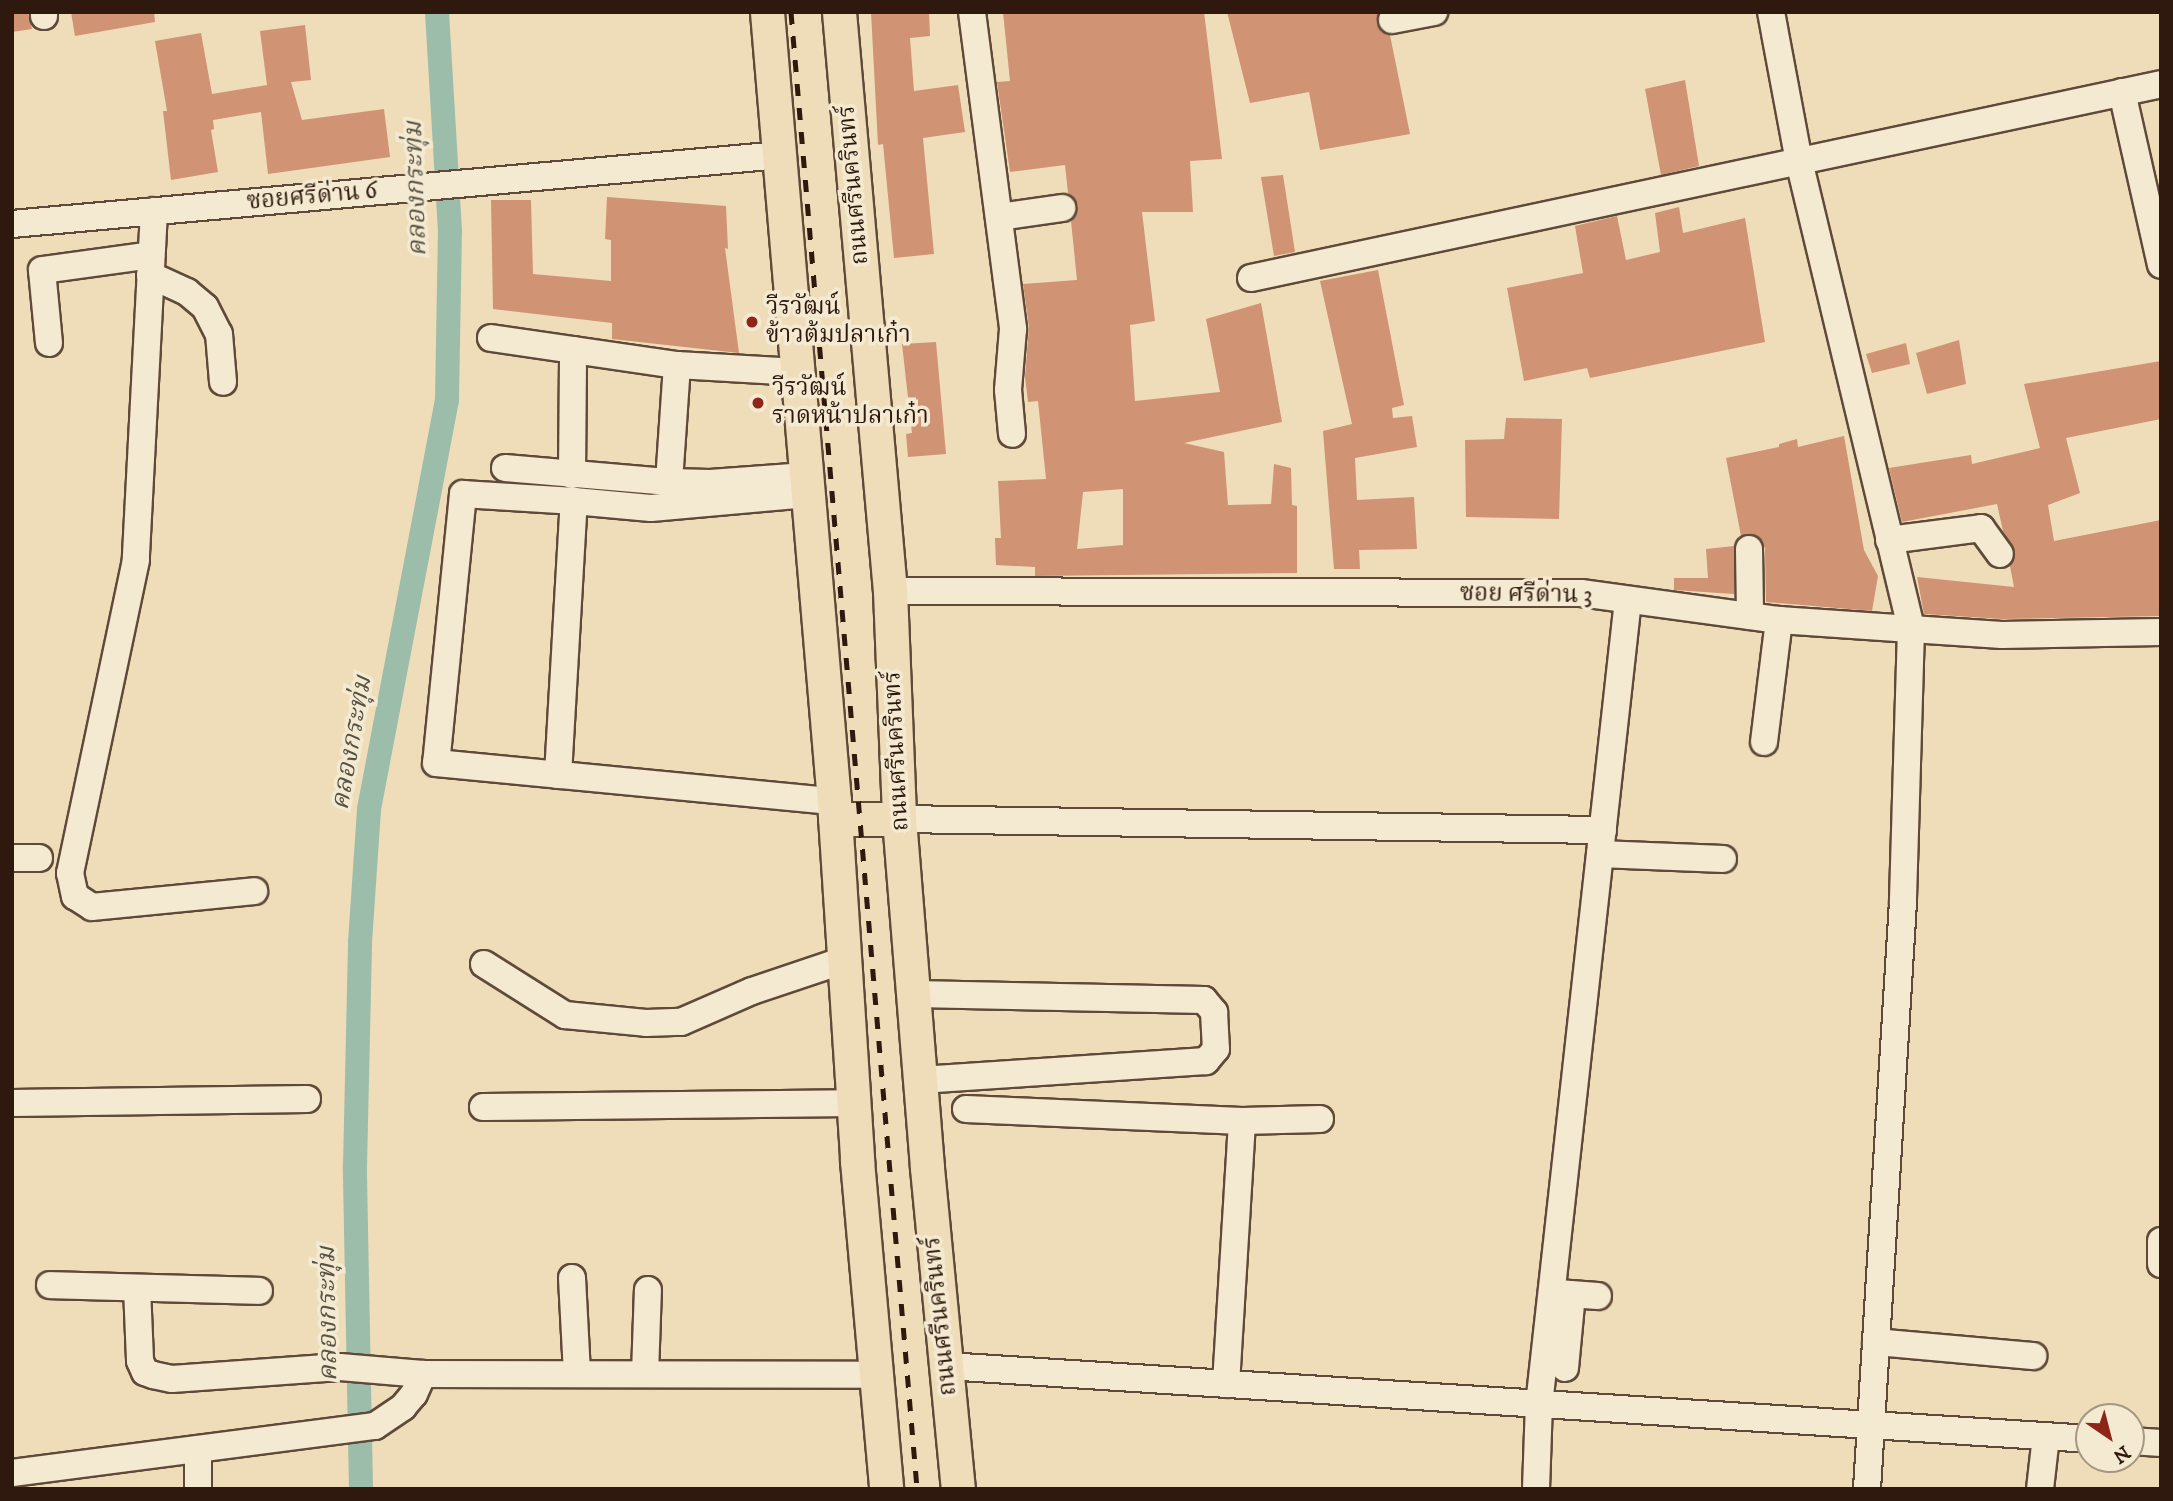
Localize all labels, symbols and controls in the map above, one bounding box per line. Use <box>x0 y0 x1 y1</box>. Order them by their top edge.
street label: ถนนศรีนครินทร์ <box>833 104 875 266</box>
water label: คลองกระทุ่ม <box>398 121 434 257</box>
street label: ซอยศรีด่าน 6 <box>245 177 379 217</box>
place label: วีรวัฒน์ ข้าวต้มปลาเก๋า <box>766 294 911 350</box>
marker: วีรวัฒน์ ข้าวต้มปลาเก๋า <box>744 314 760 330</box>
place label: วีรวัฒน์ ราดหน้าปลาเก๋า <box>772 375 929 431</box>
marker: วีรวัฒน์ ราดหน้าปลาเก๋า <box>750 395 766 411</box>
street label: ซอย ศรีด่าน 3 <box>1459 579 1593 611</box>
street label: ถนนศรีนครินทร์ <box>878 670 916 832</box>
water label: คลองกระทุ่ม <box>325 674 379 812</box>
street label: ถนนศรีนครินทร์ <box>918 1235 964 1397</box>
water label: คลองกระทุ่ม <box>311 1246 345 1382</box>
north arrow <box>2075 1403 2145 1473</box>
text: N <box>2108 1440 2134 1468</box>

